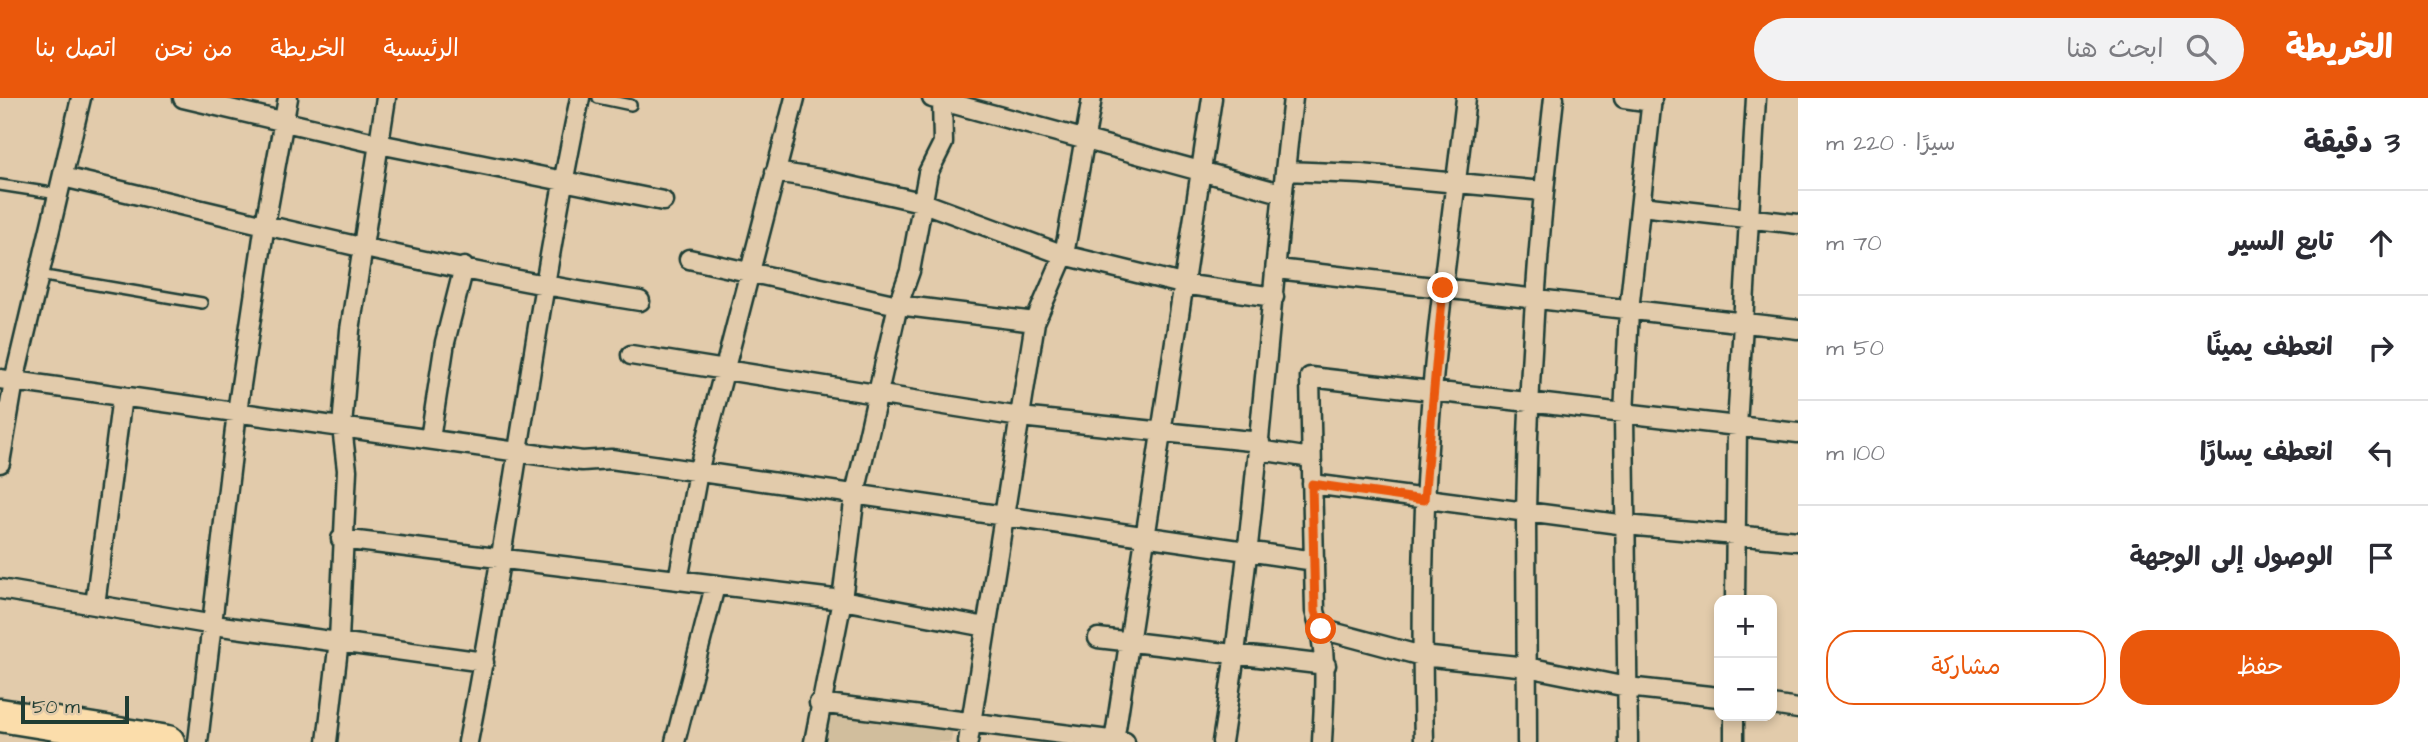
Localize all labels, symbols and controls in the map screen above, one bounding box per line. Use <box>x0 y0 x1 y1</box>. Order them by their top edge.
search box <box>1754 18 2244 81</box>
text: الخريطة <box>2286 25 2393 71</box>
icon: search <box>2182 30 2220 68</box>
text: ابحث هنا <box>2066 31 2164 67</box>
text: اتصل بنا <box>35 32 116 66</box>
text: من نحن <box>154 32 233 66</box>
text: الخريطة <box>271 32 345 66</box>
text: الرئيسية <box>383 32 459 66</box>
text: 3 دقيقة <box>2304 122 2400 164</box>
text: سيرًا · 220 m <box>1826 127 1956 159</box>
text: تابع السير <box>2230 224 2333 260</box>
icon: ahead <box>2362 224 2400 262</box>
text: 70 m <box>1826 227 1882 259</box>
route end <box>1427 272 1458 303</box>
text: انعطف يمينًا <box>2206 329 2333 365</box>
icon: right <box>2362 329 2400 367</box>
text: 50 m <box>1826 332 1884 364</box>
text: انعطف يسارًا <box>2200 434 2333 470</box>
icon: left <box>2362 434 2400 472</box>
text: 100 m <box>1826 437 1885 469</box>
text: الوصول إلى الوجهة <box>2129 539 2333 575</box>
icon: arrive <box>2362 539 2400 577</box>
map controls <box>1714 595 1777 721</box>
button: + <box>1714 595 1777 658</box>
route start <box>1305 613 1336 644</box>
button: مشاركة <box>1826 630 2106 705</box>
button: حفظ <box>2120 630 2400 705</box>
button: − <box>1714 658 1777 721</box>
scale bar <box>21 693 130 725</box>
text: 50 m <box>32 694 80 721</box>

